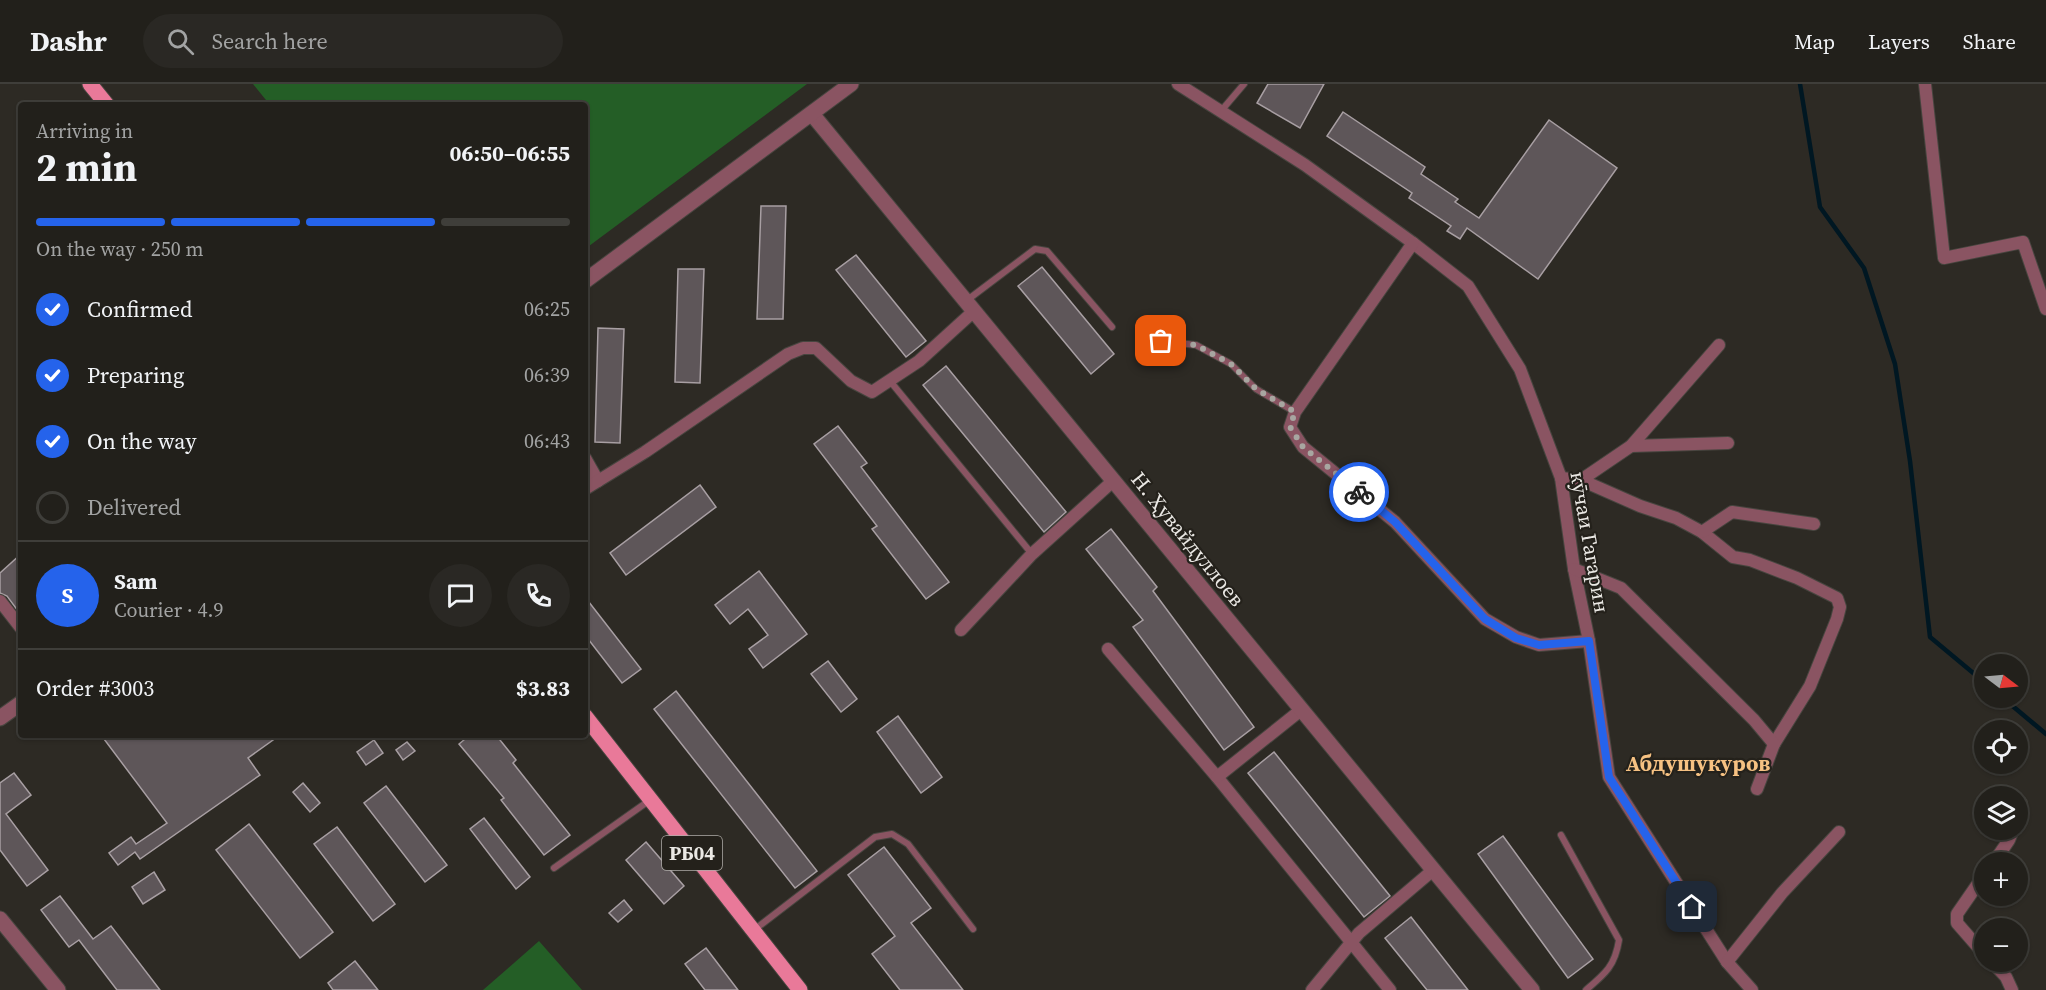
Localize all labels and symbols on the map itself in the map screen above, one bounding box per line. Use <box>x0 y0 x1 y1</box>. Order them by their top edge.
pin <box>1135 315 1186 366</box>
courier <box>1329 462 1389 522</box>
street label: Н. Ҳувайдуллоев <box>1125 466 1251 613</box>
street label: кӯчаи Гагарин <box>1563 469 1617 615</box>
north arrow <box>1974 654 2028 708</box>
district label: Абдушукуров <box>1626 748 1770 778</box>
road number: РБ04 <box>662 836 722 870</box>
pin <box>1666 881 1717 932</box>

